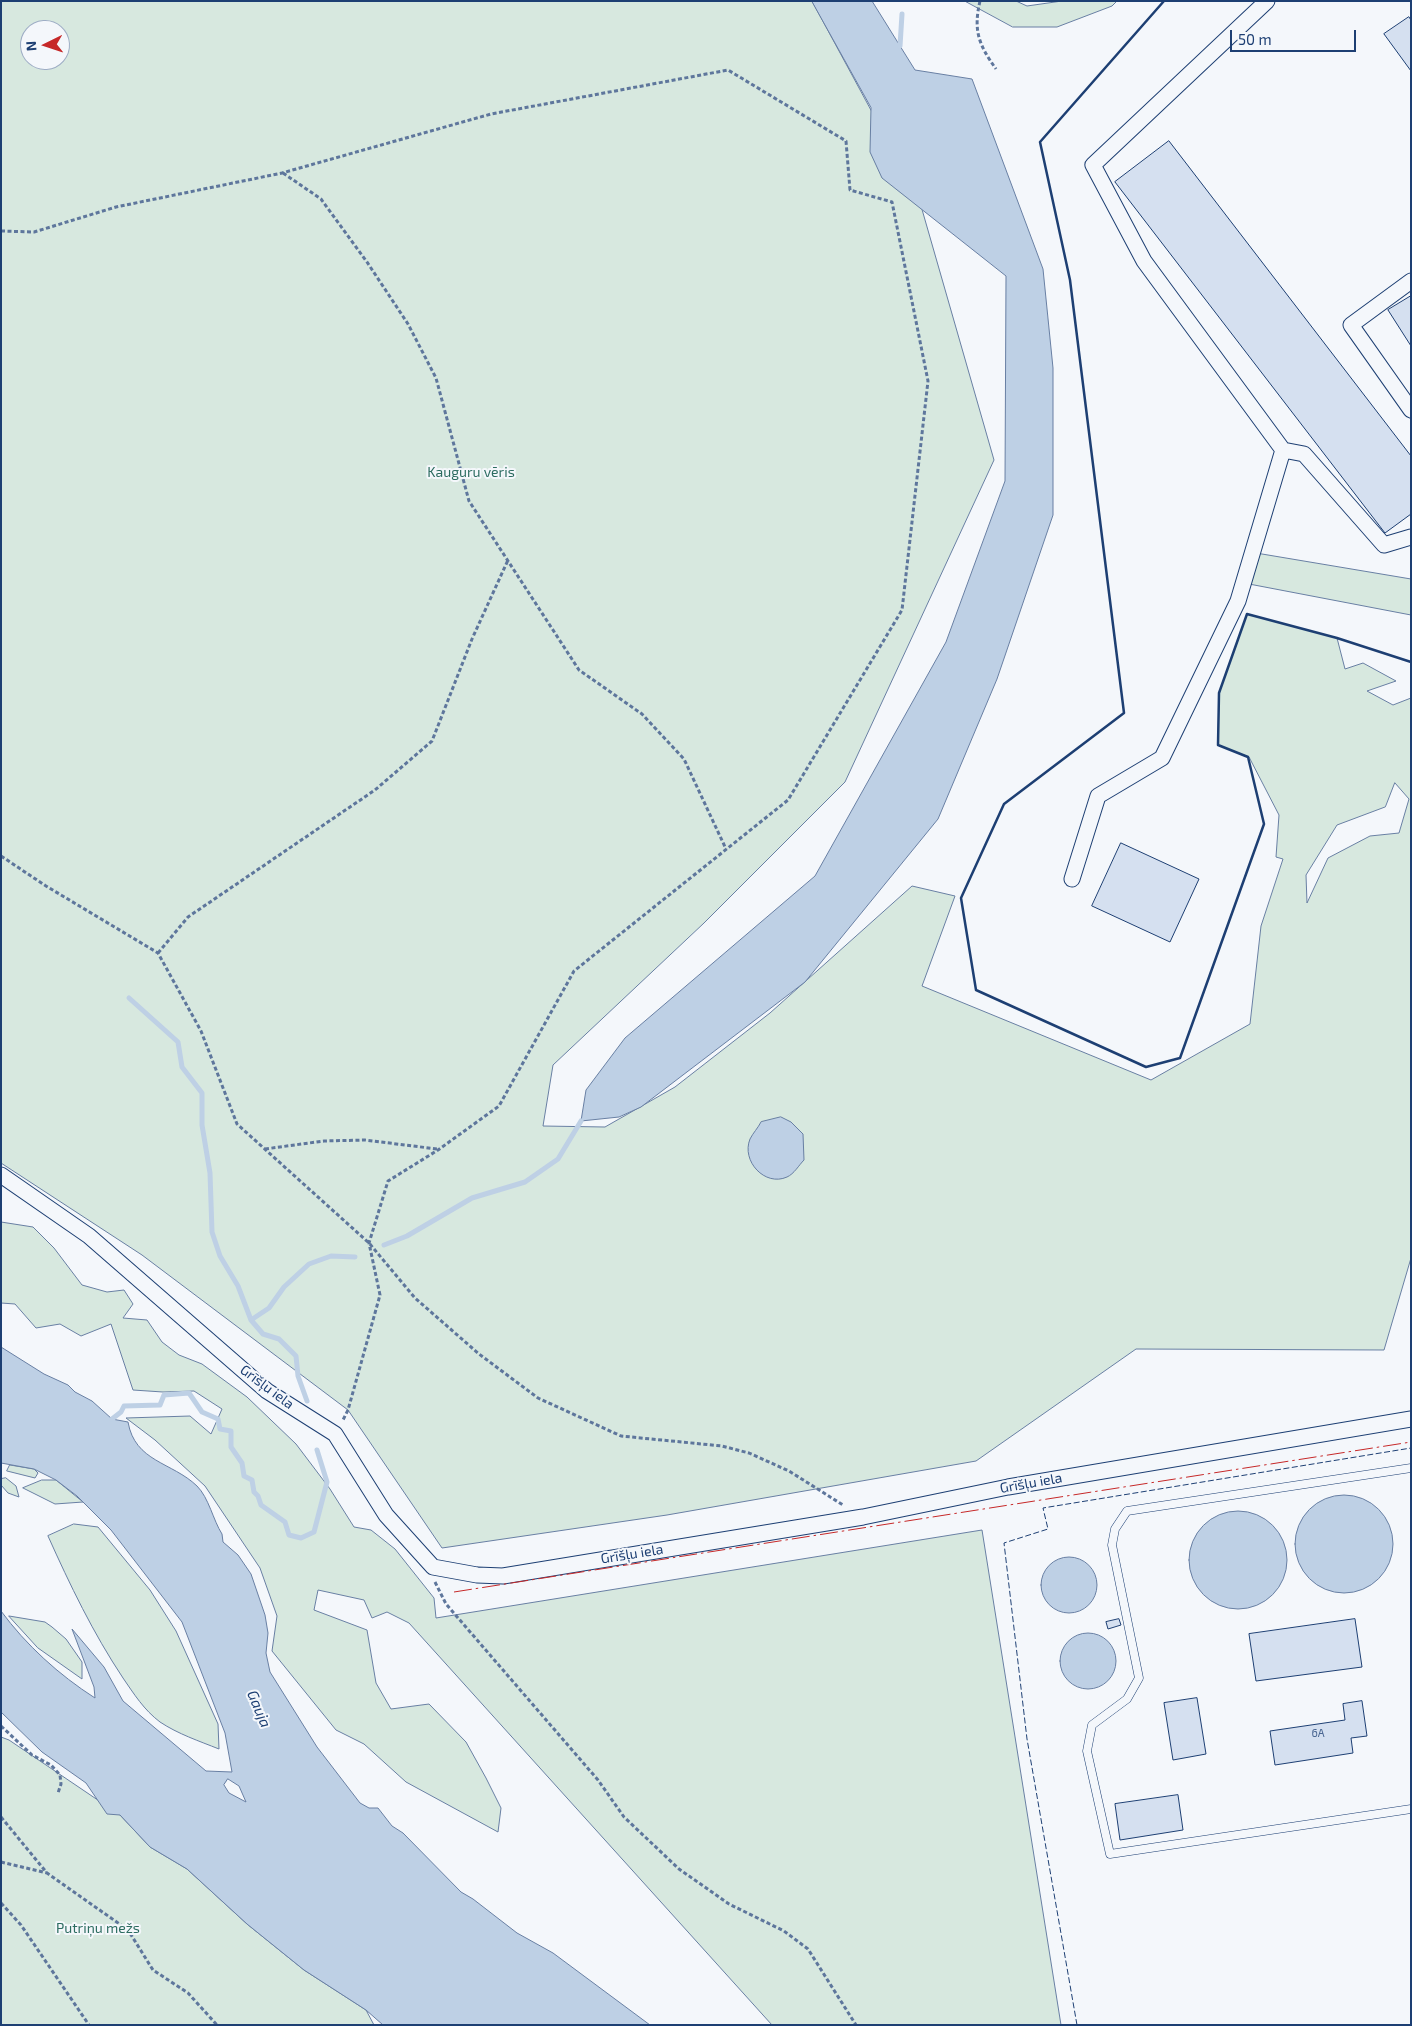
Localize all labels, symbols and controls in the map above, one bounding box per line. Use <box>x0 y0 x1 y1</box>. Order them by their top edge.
north arrow <box>20 20 70 70</box>
scale bar <box>1232 20 1358 52</box>
text: 50 m <box>1238 30 1272 48</box>
text: N <box>22 40 39 52</box>
park label: Kauguru vēris <box>427 464 515 480</box>
street label: Grīšļu iela <box>237 1361 297 1413</box>
street label: Grīšļu iela <box>998 1469 1064 1497</box>
street label: Grīšļu iela <box>600 1541 664 1567</box>
water label: Gauja <box>243 1688 275 1730</box>
house number: 6A <box>1311 1726 1325 1740</box>
park label: Putriņu mežs <box>56 1920 140 1936</box>

